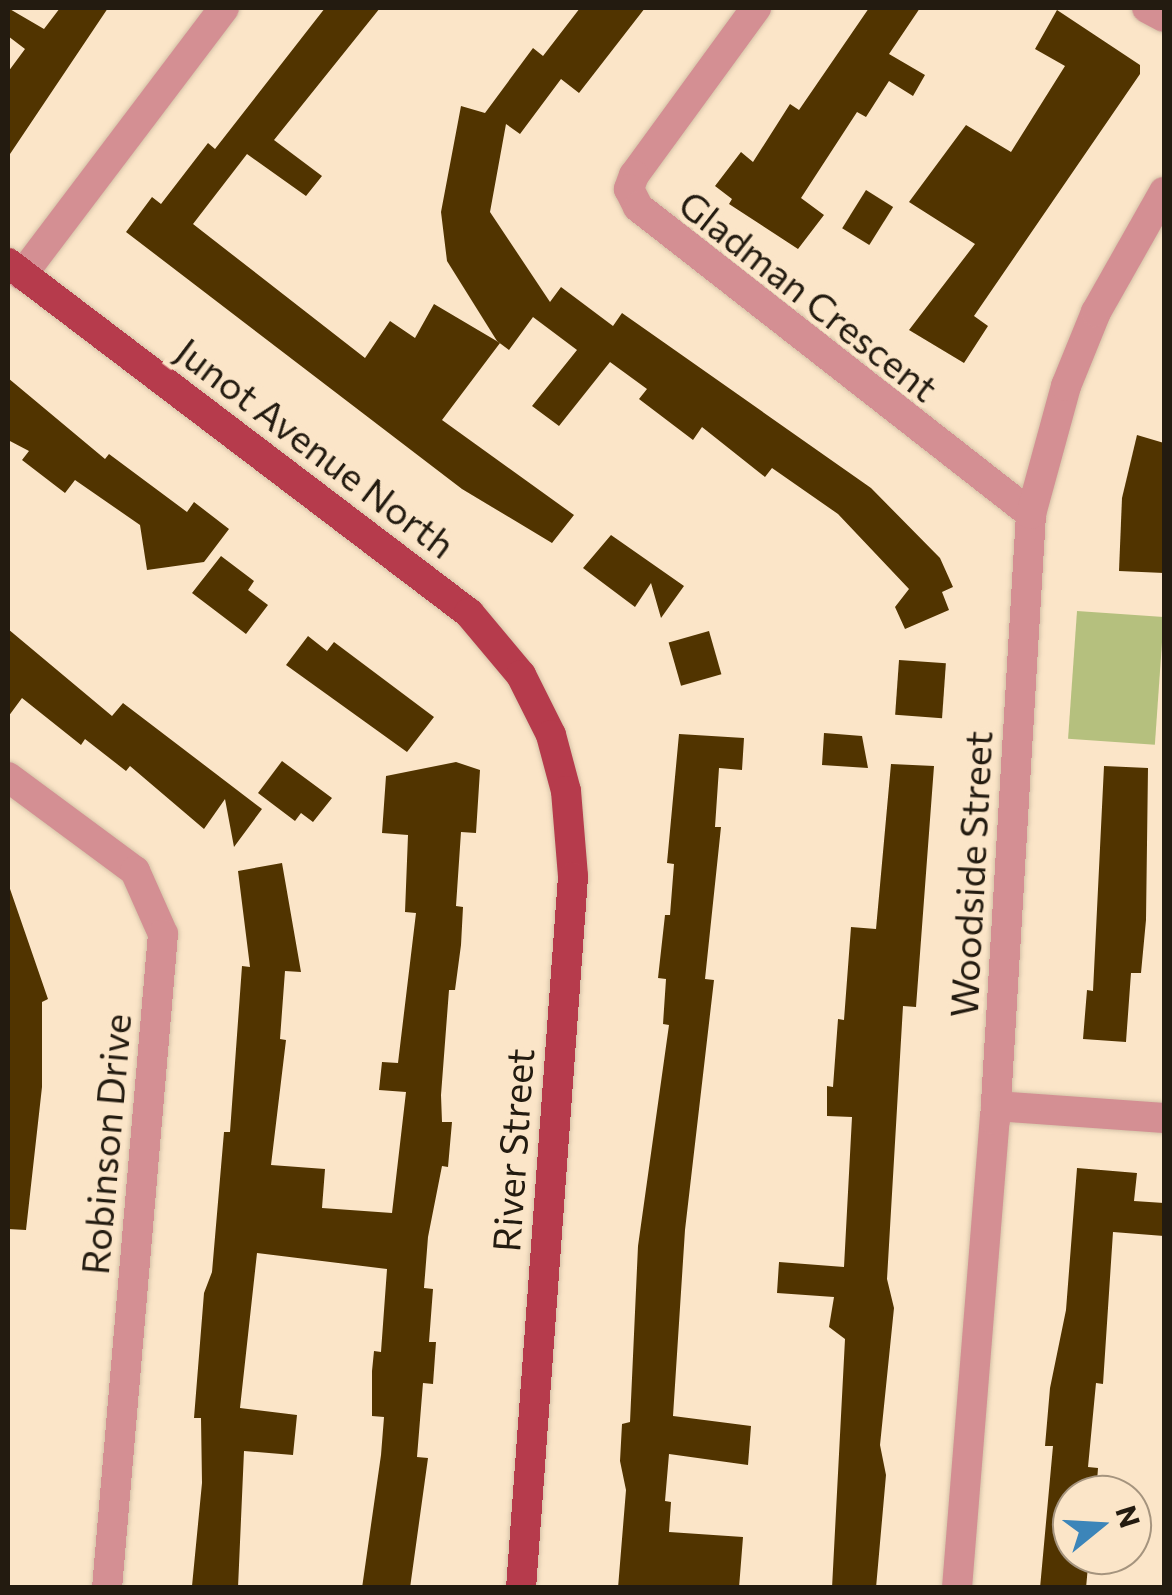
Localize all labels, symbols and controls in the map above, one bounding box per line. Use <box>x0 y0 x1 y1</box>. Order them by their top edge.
street label: Gladman Crescent <box>671 180 947 410</box>
street label: Junot Avenue North <box>168 327 464 567</box>
street label: Woodside Street <box>940 729 1000 1019</box>
street label: Robinson Drive <box>71 1012 139 1276</box>
street label: River Street <box>482 1047 542 1253</box>
north arrow <box>1052 1475 1152 1575</box>
text: N <box>1109 1501 1148 1532</box>

